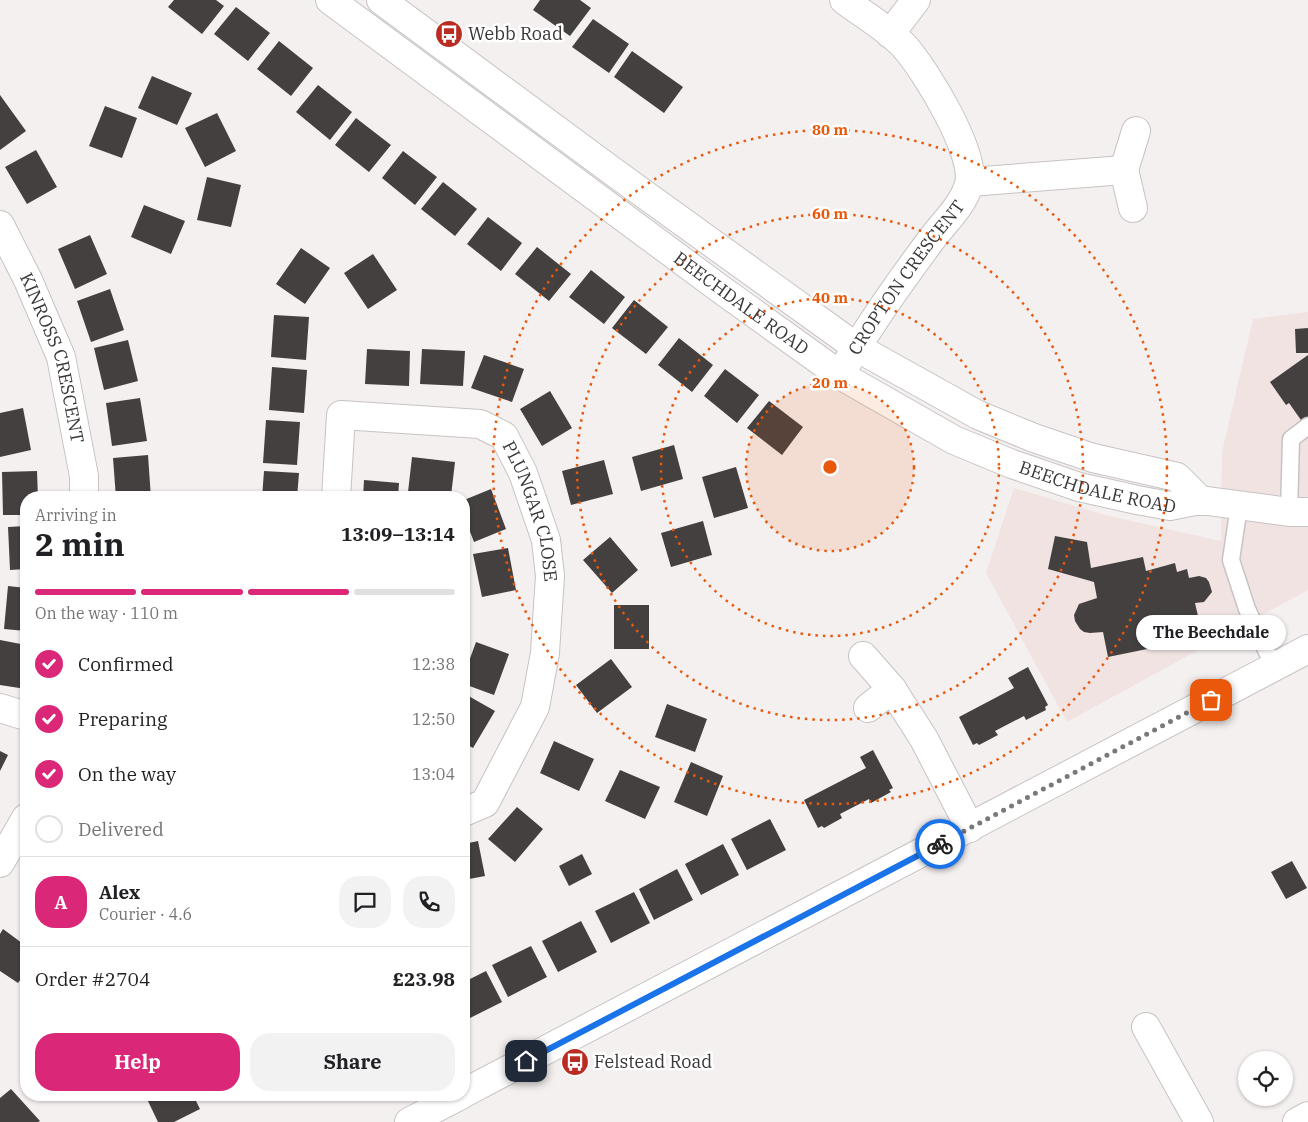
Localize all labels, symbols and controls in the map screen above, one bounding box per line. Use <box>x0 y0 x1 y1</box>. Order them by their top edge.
bus stop icon: Webb Road <box>434 19 464 49</box>
place label: Webb Road <box>468 22 563 45</box>
text: 80 m <box>812 120 848 139</box>
street label: CROPTON CRESCENT <box>843 195 970 359</box>
text: 60 m <box>812 204 848 223</box>
street label: BEECHDALE ROAD <box>669 246 813 360</box>
street label: KINROSS CRESCENT <box>15 269 89 445</box>
text: 40 m <box>812 288 848 307</box>
text: 20 m <box>812 373 848 392</box>
street label: PLUNGAR CLOSE <box>497 437 563 583</box>
street label: BEECHDALE ROAD <box>1016 455 1178 518</box>
centre of rings <box>821 458 839 476</box>
text: Arriving in <box>35 505 117 525</box>
text: 13:09–13:14 <box>341 522 455 546</box>
text: 2 min <box>35 523 125 565</box>
text: On the way · 110 m <box>35 603 178 623</box>
callout: The Beechdale <box>1136 615 1286 650</box>
text: The Beechdale <box>1153 622 1269 642</box>
icon: check <box>35 650 63 678</box>
text: Confirmed <box>78 652 173 676</box>
text: 12:38 <box>412 654 455 674</box>
pin <box>1190 679 1232 721</box>
icon: bag <box>1197 686 1225 714</box>
icon: check <box>35 705 63 733</box>
text: Preparing <box>78 707 167 731</box>
text: 12:50 <box>412 709 455 729</box>
icon: check <box>35 760 63 788</box>
text: On the way <box>78 762 176 786</box>
text: 13:04 <box>412 764 455 784</box>
text: Delivered <box>78 817 164 841</box>
courier <box>915 819 965 869</box>
icon: bike <box>926 830 954 858</box>
button: chat <box>339 876 391 928</box>
button: phone <box>403 876 455 928</box>
text: Alex <box>99 880 140 904</box>
text: A <box>54 890 68 914</box>
text: Courier · 4.6 <box>99 904 192 924</box>
text: Order #2704 <box>35 967 150 991</box>
text: £23.98 <box>393 967 455 991</box>
button: Help <box>35 1033 240 1091</box>
button: Share <box>250 1033 455 1091</box>
pin <box>505 1040 547 1082</box>
icon: home <box>512 1047 540 1075</box>
bus stop icon: Felstead Road <box>560 1047 590 1077</box>
place label: Felstead Road <box>594 1050 712 1073</box>
map controls <box>1238 1051 1293 1106</box>
button: locate <box>1238 1051 1293 1106</box>

